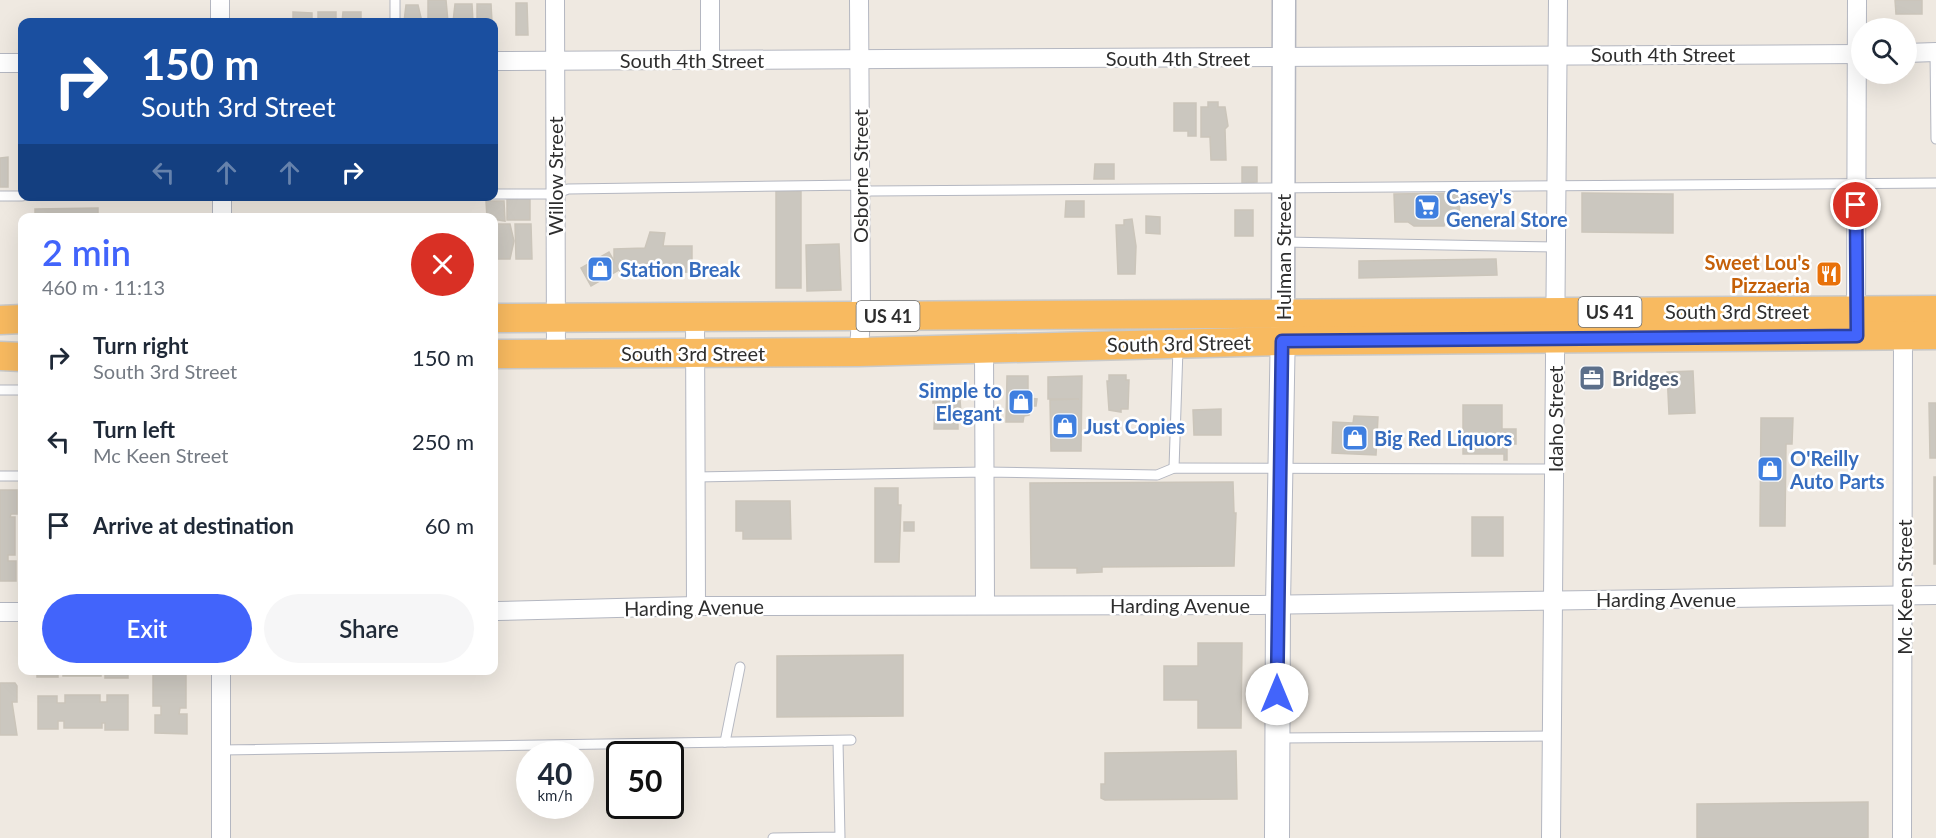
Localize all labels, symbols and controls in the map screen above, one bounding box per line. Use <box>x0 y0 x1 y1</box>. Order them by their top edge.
map controls <box>1851 18 1917 84</box>
button: search <box>1851 18 1917 84</box>
text: 150 m <box>141 39 259 89</box>
icon: right <box>42 42 120 120</box>
street label: South 4th Street <box>1591 42 1735 66</box>
street label: South 4th Street <box>1106 46 1250 70</box>
street label: South 4th Street <box>620 48 764 72</box>
text: South 3rd Street <box>141 90 336 123</box>
street label: Osborne Street <box>848 109 872 243</box>
street label: Willow Street <box>543 116 567 236</box>
icon: left <box>147 156 180 189</box>
icon: ahead <box>210 156 243 189</box>
icon: ahead <box>273 156 306 189</box>
icon: right <box>336 156 369 189</box>
pin <box>1830 179 1881 230</box>
place label: Casey's General Store <box>1446 184 1568 231</box>
icon: arrive <box>1839 188 1872 221</box>
supermarket icon: Casey's General Store <box>1412 192 1442 222</box>
street label: Hulman Street <box>1271 194 1295 320</box>
text: 2 min <box>42 230 131 274</box>
button: close <box>411 233 474 296</box>
place label: Sweet Lou's Pizzaeria <box>1704 250 1810 297</box>
shop icon: Station Break <box>585 254 615 284</box>
place label: Station Break <box>620 257 740 281</box>
restaurant icon: Sweet Lou's Pizzaeria <box>1814 259 1844 289</box>
text: 460 m · 11:13 <box>42 275 165 299</box>
road number: US 41 <box>1578 297 1642 327</box>
street label: South 3rd Street <box>1665 299 1809 323</box>
road number: US 41 <box>856 301 920 331</box>
street label: South 3rd Street <box>1107 330 1251 356</box>
text: Turn right <box>93 332 188 359</box>
icon: right <box>42 341 75 374</box>
street label: South 3rd Street <box>621 341 765 365</box>
text: 150 m <box>412 344 474 371</box>
text: South 3rd Street <box>93 359 237 383</box>
office icon: Bridges <box>1577 363 1607 393</box>
street label: Idaho Street <box>1543 366 1567 472</box>
place label: Bridges <box>1612 366 1679 390</box>
place label: Simple to Elegant <box>919 378 1003 425</box>
shop icon: Simple to Elegant <box>1006 387 1036 417</box>
shop icon: Just Copies <box>1050 411 1080 441</box>
place label: Just Copies <box>1084 414 1185 438</box>
text: Turn left <box>93 416 175 443</box>
shop icon: Big Red Liquors <box>1340 423 1370 453</box>
icon: left <box>42 425 75 458</box>
place label: Big Red Liquors <box>1374 426 1513 450</box>
text: 250 m <box>412 428 474 455</box>
text: Mc Keen Street <box>93 443 228 467</box>
place label: O'Reilly Auto Parts <box>1789 446 1885 493</box>
shop icon: O'Reilly Auto Parts <box>1755 454 1785 484</box>
icon: arrive <box>42 509 75 542</box>
text: Arrive at destination <box>93 512 294 539</box>
text: 60 m <box>425 512 474 539</box>
street label: Mc Keen Street <box>1892 519 1916 655</box>
street label: Harding Avenue <box>1596 587 1736 611</box>
street label: Harding Avenue <box>1110 593 1250 617</box>
button: Exit <box>42 594 252 663</box>
button: Share <box>264 594 474 663</box>
street label: Harding Avenue <box>624 594 764 620</box>
position arrow <box>1245 662 1309 726</box>
speed limit sign: 50 <box>606 741 684 819</box>
text: 40 <box>538 755 572 791</box>
text: km/h <box>537 786 573 804</box>

